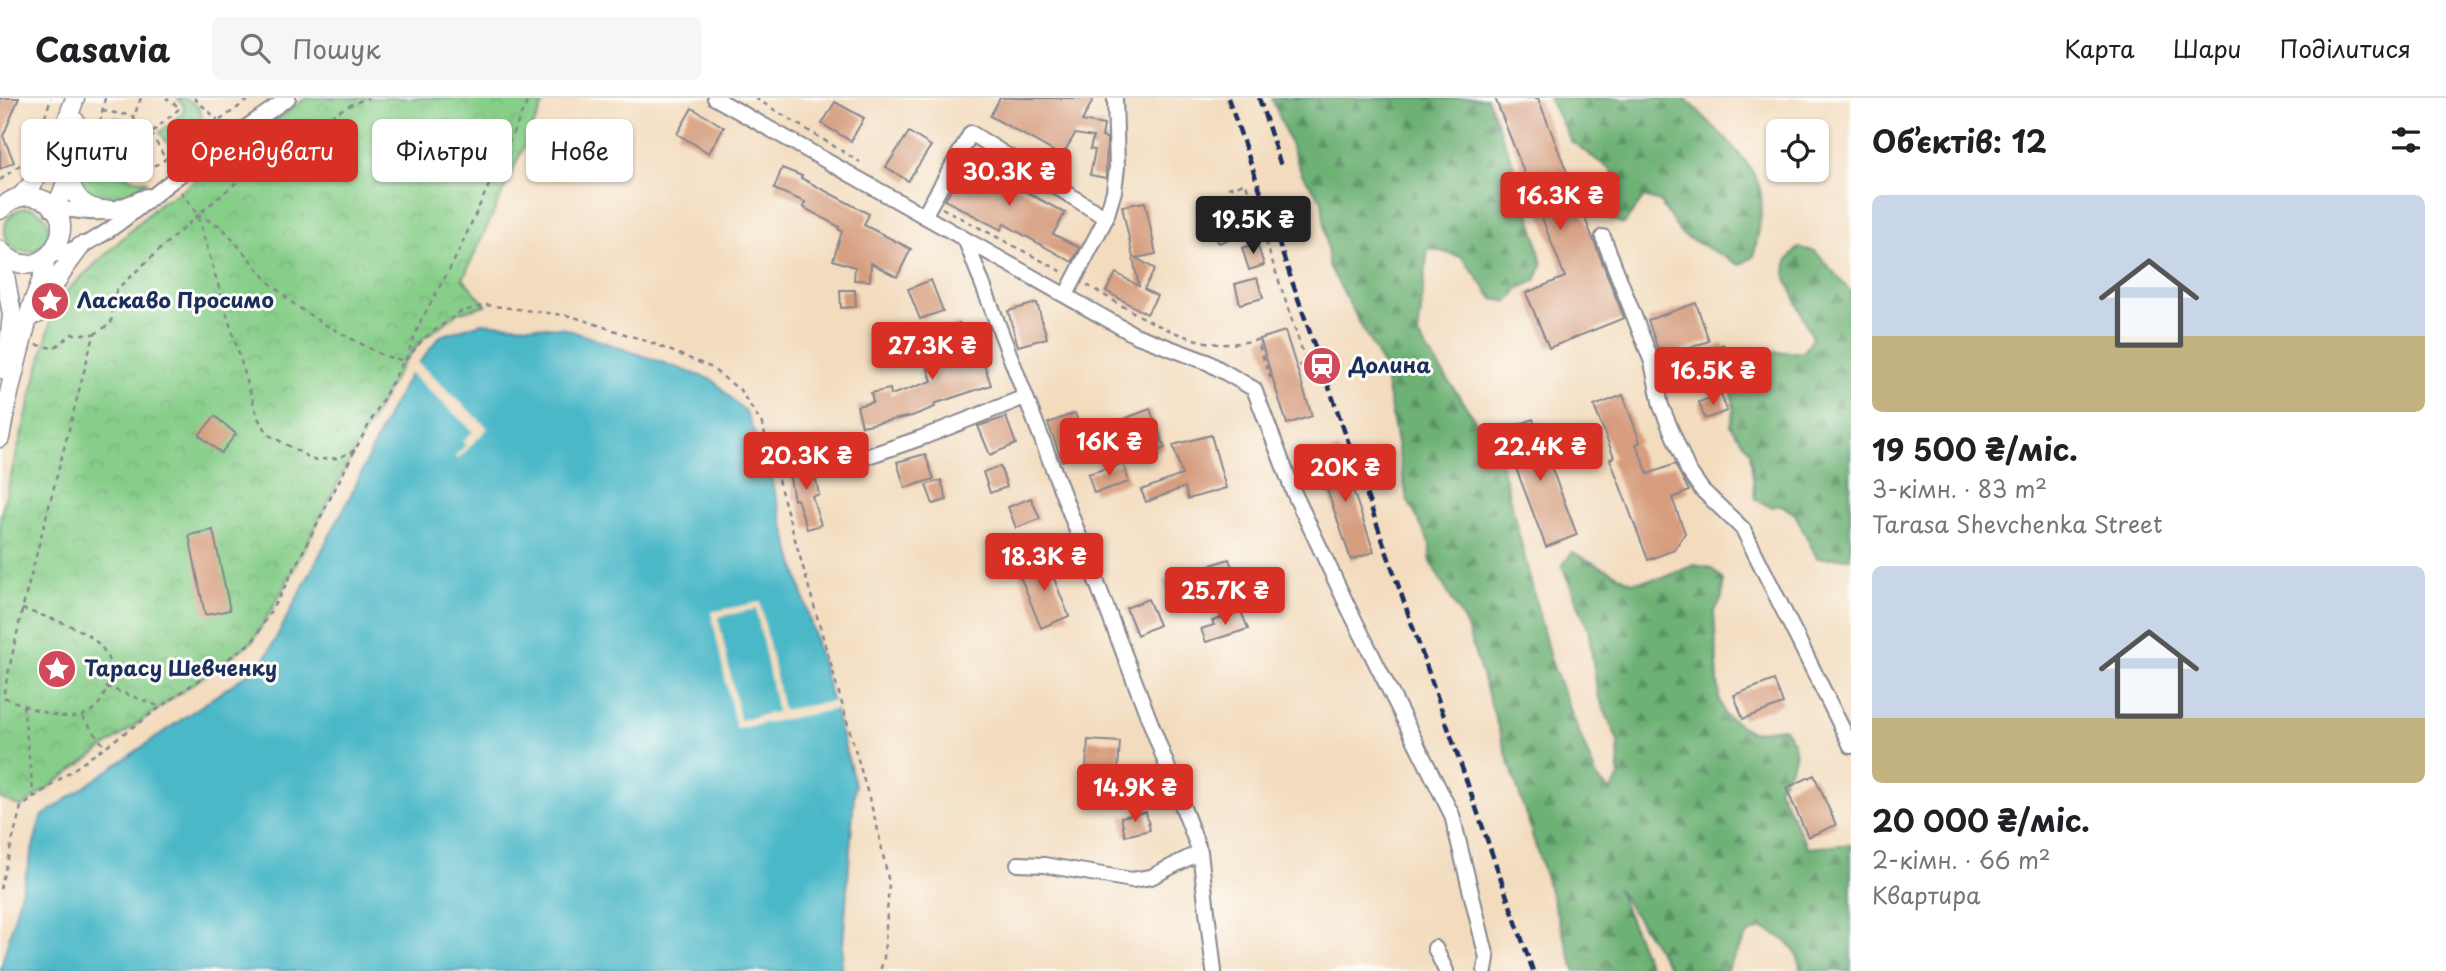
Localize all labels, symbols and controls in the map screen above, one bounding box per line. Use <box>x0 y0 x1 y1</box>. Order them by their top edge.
search box <box>212 17 702 80</box>
text: Casavia <box>35 23 170 73</box>
icon: search <box>236 29 274 67</box>
text: Пошук <box>292 29 381 68</box>
text: Карта <box>2064 30 2135 66</box>
text: Шари <box>2173 30 2242 66</box>
text: Поділитися <box>2280 30 2411 66</box>
text: Об’єктів: 12 <box>1872 118 2047 163</box>
chip: Купити <box>21 119 153 182</box>
chip: Орендувати <box>167 119 358 182</box>
chip: Фільтри <box>372 119 512 182</box>
chip: Нове <box>526 119 633 182</box>
map controls <box>1766 119 1829 182</box>
button: locate <box>1766 119 1829 182</box>
icon: filters <box>2387 121 2425 159</box>
pin: 30.3K ₴ <box>944 148 1074 208</box>
text: 30.3K ₴ <box>962 153 1056 188</box>
pin: 16.3K ₴ <box>1495 172 1625 232</box>
text: 16.3K ₴ <box>1516 177 1604 212</box>
pin: 19.5K ₴ <box>1188 197 1318 256</box>
text: 19.5K ₴ <box>1212 201 1294 236</box>
icon: home <box>2086 240 2212 366</box>
place icon: Ласкаво Просимо <box>29 280 71 322</box>
place label: Ласкаво Просимо <box>77 283 274 315</box>
pin: 27.3K ₴ <box>867 322 997 382</box>
text: 27.3K ₴ <box>888 327 976 362</box>
station icon: Долина <box>1301 345 1343 387</box>
place label: Долина <box>1348 348 1431 380</box>
pin: 16.5K ₴ <box>1648 348 1778 407</box>
text: 16.5K ₴ <box>1670 352 1756 387</box>
pin: 16K ₴ <box>1060 418 1158 478</box>
text: 16K ₴ <box>1076 423 1142 458</box>
pin: 22.4K ₴ <box>1475 424 1605 483</box>
text: 19 500 ₴/міс. <box>1872 426 2078 471</box>
text: 22.4K ₴ <box>1494 428 1586 463</box>
pin: 20.3K ₴ <box>741 432 871 492</box>
text: 20.3K ₴ <box>760 437 852 472</box>
pin: 20K ₴ <box>1296 444 1394 504</box>
text: 20K ₴ <box>1310 449 1380 484</box>
text: 3-кімн. · 83 m² <box>1872 471 2047 506</box>
text: Tarasa Shevchenka Street <box>1872 506 2162 541</box>
pin: 18.3K ₴ <box>979 533 1109 593</box>
text: 18.3K ₴ <box>1001 538 1087 573</box>
pin: 25.7K ₴ <box>1160 568 1290 627</box>
text: 25.7K ₴ <box>1181 572 1269 607</box>
icon: home <box>2086 611 2212 737</box>
place icon: Тарасу Шевченку <box>36 648 78 690</box>
place label: Тарасу Шевченку <box>84 651 277 683</box>
pin: 14.9K ₴ <box>1070 764 1200 824</box>
text: 14.9K ₴ <box>1093 769 1177 804</box>
text: 20 000 ₴/міс. <box>1872 797 2090 842</box>
text: 2-кімн. · 66 m² <box>1872 842 2051 877</box>
text: Квартира <box>1872 877 1980 912</box>

